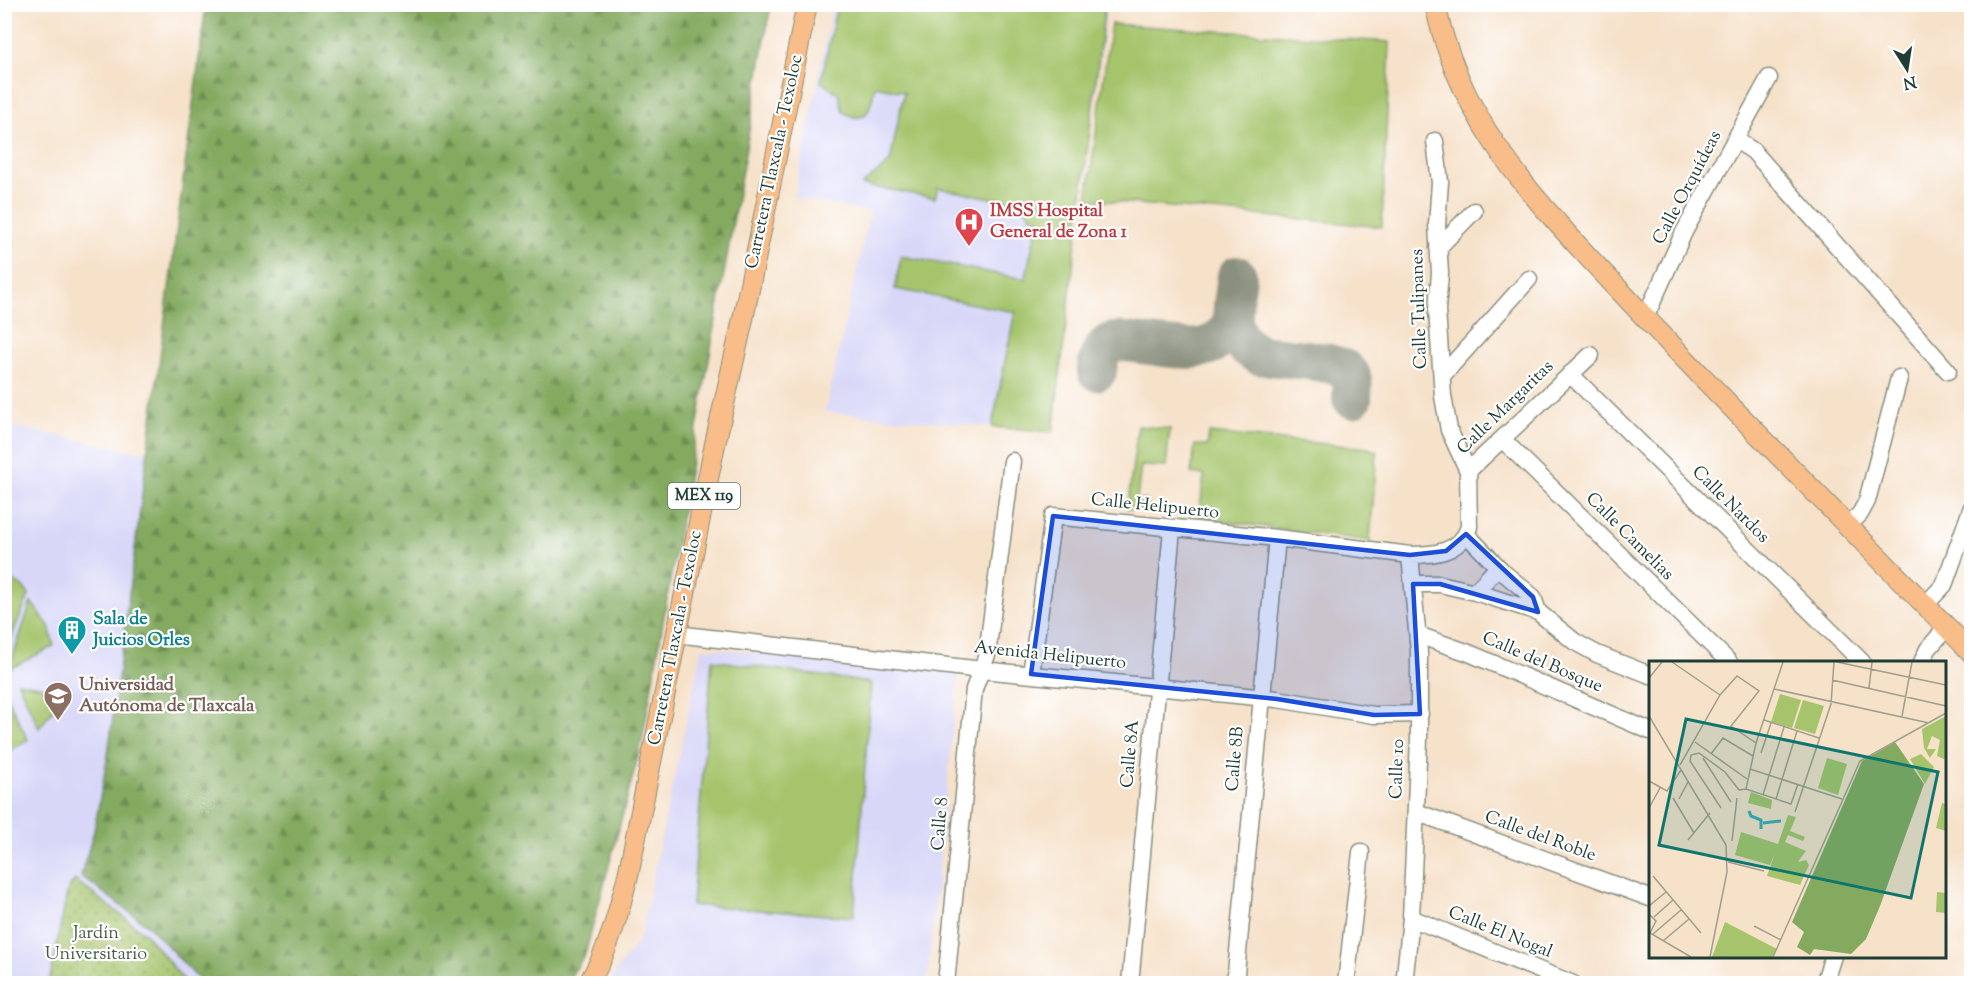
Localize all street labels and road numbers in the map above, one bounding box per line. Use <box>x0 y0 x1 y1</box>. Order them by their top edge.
street label: Carretera Tlaxcala - Texoloc <box>740 53 810 271</box>
street label: Calle Orquídeas <box>1647 126 1729 250</box>
street label: Calle Tulipanes <box>1405 248 1435 370</box>
street label: Calle Margaritas <box>1452 355 1560 461</box>
street label: Calle Nardos <box>1685 460 1775 550</box>
road number: MEX 119 <box>668 483 740 509</box>
street label: Calle Helipuerto <box>1090 487 1221 527</box>
street label: Calle Camelias <box>1579 487 1679 587</box>
street label: Carretera Tlaxcala - Texoloc <box>642 528 710 748</box>
street label: Calle del Bosque <box>1478 626 1606 700</box>
street label: Avenida Helipuerto <box>973 635 1128 677</box>
street label: Calle 8A <box>1115 719 1147 789</box>
street label: Calle 8B <box>1220 725 1252 793</box>
street label: Calle 10 <box>1384 739 1412 799</box>
street label: Calle 8 <box>926 796 956 852</box>
street label: Calle del Roble <box>1481 805 1599 869</box>
street label: Calle El Nogal <box>1444 900 1556 966</box>

